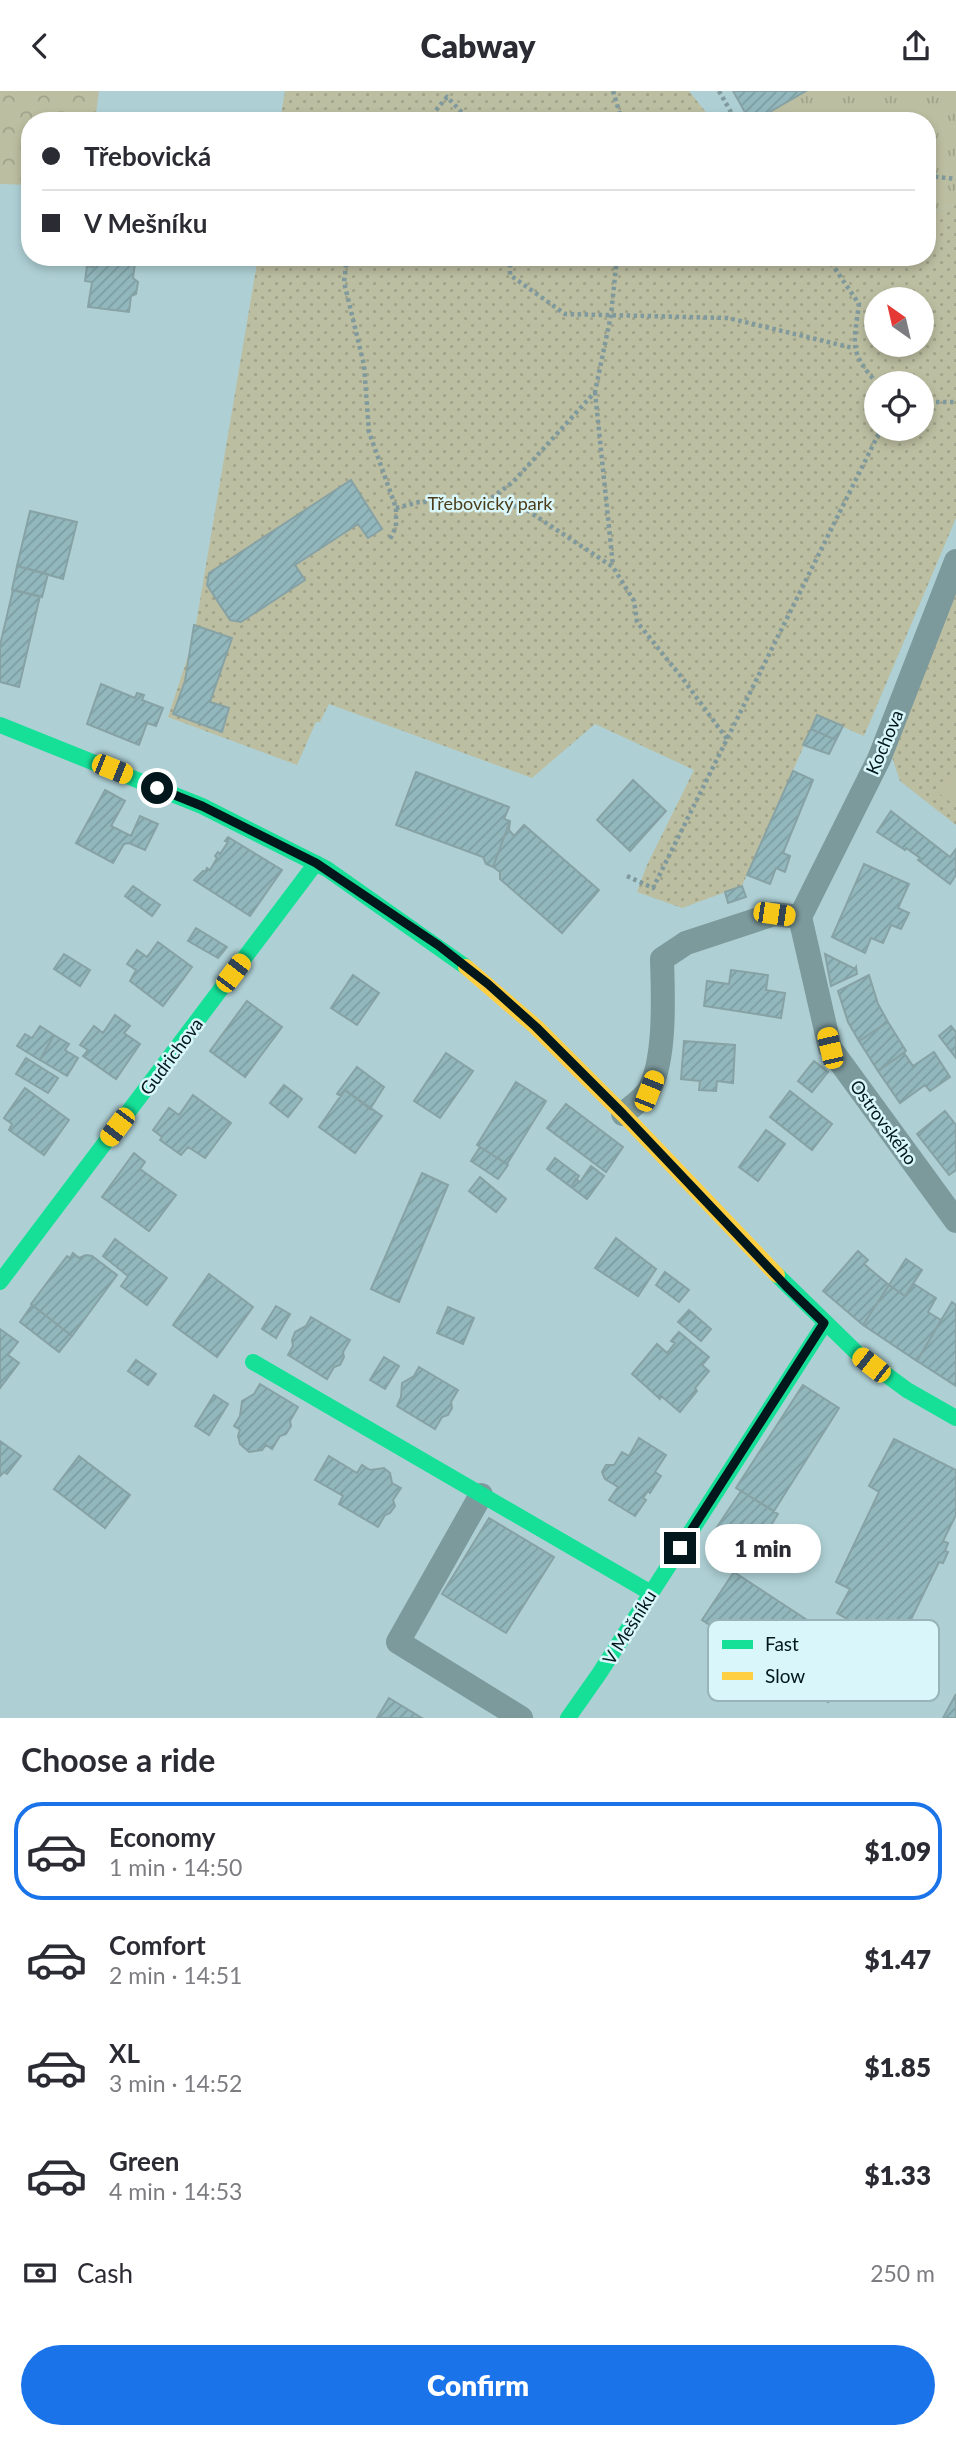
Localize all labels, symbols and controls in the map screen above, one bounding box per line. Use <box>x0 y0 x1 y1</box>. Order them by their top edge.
text: Cabway <box>421 26 535 65</box>
icon: back <box>21 27 59 65</box>
icon: share <box>897 27 935 65</box>
text: Třebovická <box>84 140 211 172</box>
text: V Mešníku <box>84 207 207 239</box>
north arrow <box>864 287 934 357</box>
map controls <box>864 287 934 441</box>
button: locate <box>864 371 934 441</box>
park label: Třebovický park <box>428 492 553 514</box>
street label: Kochova <box>861 706 907 778</box>
car <box>89 751 136 787</box>
route start <box>141 772 173 804</box>
car <box>752 901 797 927</box>
car <box>212 950 255 996</box>
street label: Gudrichova <box>135 1013 207 1099</box>
car <box>816 1025 845 1071</box>
car <box>632 1068 667 1114</box>
street label: Ostrovského <box>846 1075 922 1169</box>
car <box>96 1104 139 1150</box>
car <box>848 1344 895 1386</box>
callout: 1 min <box>704 1523 820 1573</box>
route end <box>664 1532 696 1564</box>
text: 1 min <box>734 1534 792 1562</box>
street label: V Mešníku <box>597 1586 661 1668</box>
legend <box>708 1620 939 1701</box>
text: Fast <box>765 1632 799 1655</box>
text: Slow <box>765 1664 805 1687</box>
text: Choose a ride <box>21 1740 215 1779</box>
icon: car <box>25 1820 88 1883</box>
text: Economy <box>109 1821 215 1853</box>
text: $1.09 <box>864 1835 931 1867</box>
text: 1 min · 14:50 <box>109 1853 242 1881</box>
icon: car <box>25 1928 88 1991</box>
text: Comfort <box>109 1929 206 1961</box>
text: $1.47 <box>864 1943 931 1975</box>
text: 2 min · 14:51 <box>109 1961 242 1989</box>
icon: car <box>25 2036 88 2099</box>
text: XL <box>109 2037 140 2069</box>
text: $1.85 <box>864 2051 931 2083</box>
text: 3 min · 14:52 <box>109 2069 242 2097</box>
icon: car <box>25 2144 88 2207</box>
text: Green <box>109 2145 179 2177</box>
text: $1.33 <box>864 2159 931 2191</box>
text: 4 min · 14:53 <box>109 2177 242 2205</box>
icon: cash <box>21 2254 59 2292</box>
text: Cash <box>77 2257 133 2289</box>
text: 250 m <box>870 2259 935 2287</box>
button: Confirm <box>21 2345 935 2425</box>

